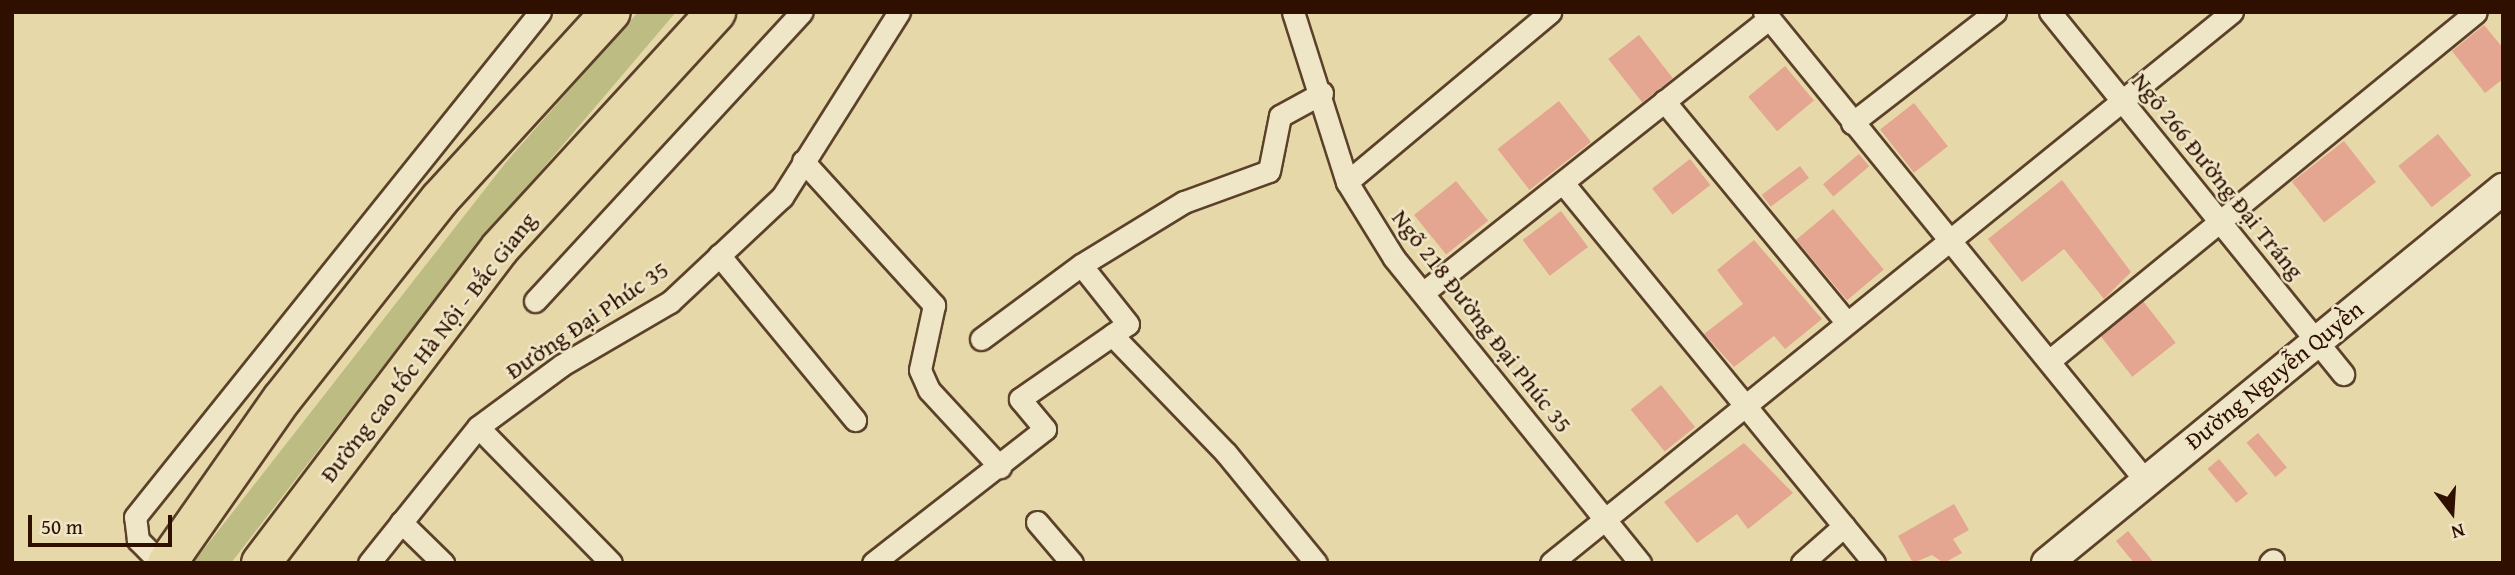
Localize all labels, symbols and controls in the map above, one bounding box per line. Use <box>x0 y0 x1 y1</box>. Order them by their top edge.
street label: Ngõ 266 Đường Đại Tráng <box>2126 67 2310 285</box>
street label: Ngõ 218 Đường Đại Phúc 35 <box>1386 204 1578 438</box>
street label: Đường cao tốc Hà Nội - Bắc Giang <box>314 206 542 488</box>
street label: Đường Đại Phúc 35 <box>500 255 674 385</box>
street label: Đường Nguyễn Quyền <box>2179 294 2369 456</box>
north arrow <box>2417 477 2487 547</box>
scale bar <box>32 502 175 546</box>
text: 50 m <box>41 511 83 542</box>
text: N <box>2448 517 2468 547</box>

